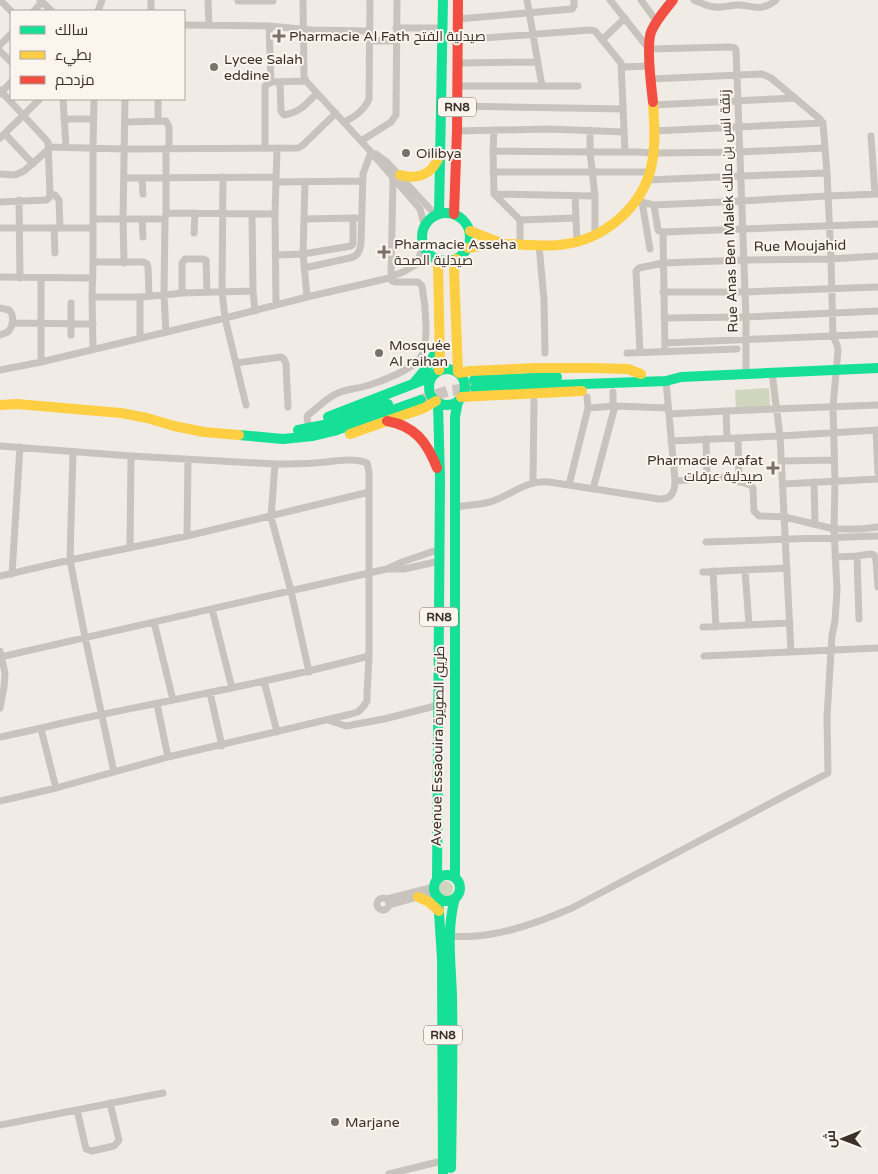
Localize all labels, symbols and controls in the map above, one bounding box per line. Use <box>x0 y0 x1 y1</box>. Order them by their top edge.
legend <box>10 10 185 100</box>
text: سالك <box>55 21 88 39</box>
place label: Pharmacie Al Fath صيدلية الفتح <box>289 28 486 45</box>
marker: Pharmacie Al Fath صيدلية الفتح <box>273 30 285 42</box>
text: بطيء <box>55 46 92 67</box>
place label: Lycee Salah eddine <box>224 51 303 84</box>
marker: Lycee Salah eddine <box>208 61 220 73</box>
text: مزدحم <box>55 71 95 90</box>
street label: Rue Anas Ben Malek زنقة انس بن مالك <box>716 89 742 333</box>
road number: RN8 <box>438 98 476 116</box>
place label: Oilibya <box>416 145 462 162</box>
marker: Oilibya <box>400 147 412 159</box>
place label: Pharmacie Asseha صيدلية الصحة <box>394 236 517 269</box>
street label: Rue Moujahid <box>754 237 846 255</box>
marker: Pharmacie Asseha صيدلية الصحة <box>378 246 390 258</box>
place label: Mosquée Al raihan <box>389 337 451 370</box>
marker: Mosquée Al raihan <box>373 347 385 359</box>
place label: Pharmacie Arafat صيدلية عرفات <box>647 452 764 485</box>
marker: Pharmacie Arafat صيدلية عرفات <box>767 462 779 474</box>
road number: RN8 <box>420 608 458 626</box>
street label: Avenue Essaouira طريق الصويرة <box>428 646 448 846</box>
road number: RN8 <box>424 1026 462 1044</box>
place label: Marjane <box>345 1114 400 1131</box>
north arrow <box>818 1114 868 1164</box>
marker: Marjane <box>329 1116 341 1128</box>
text: ش <box>822 1130 839 1148</box>

